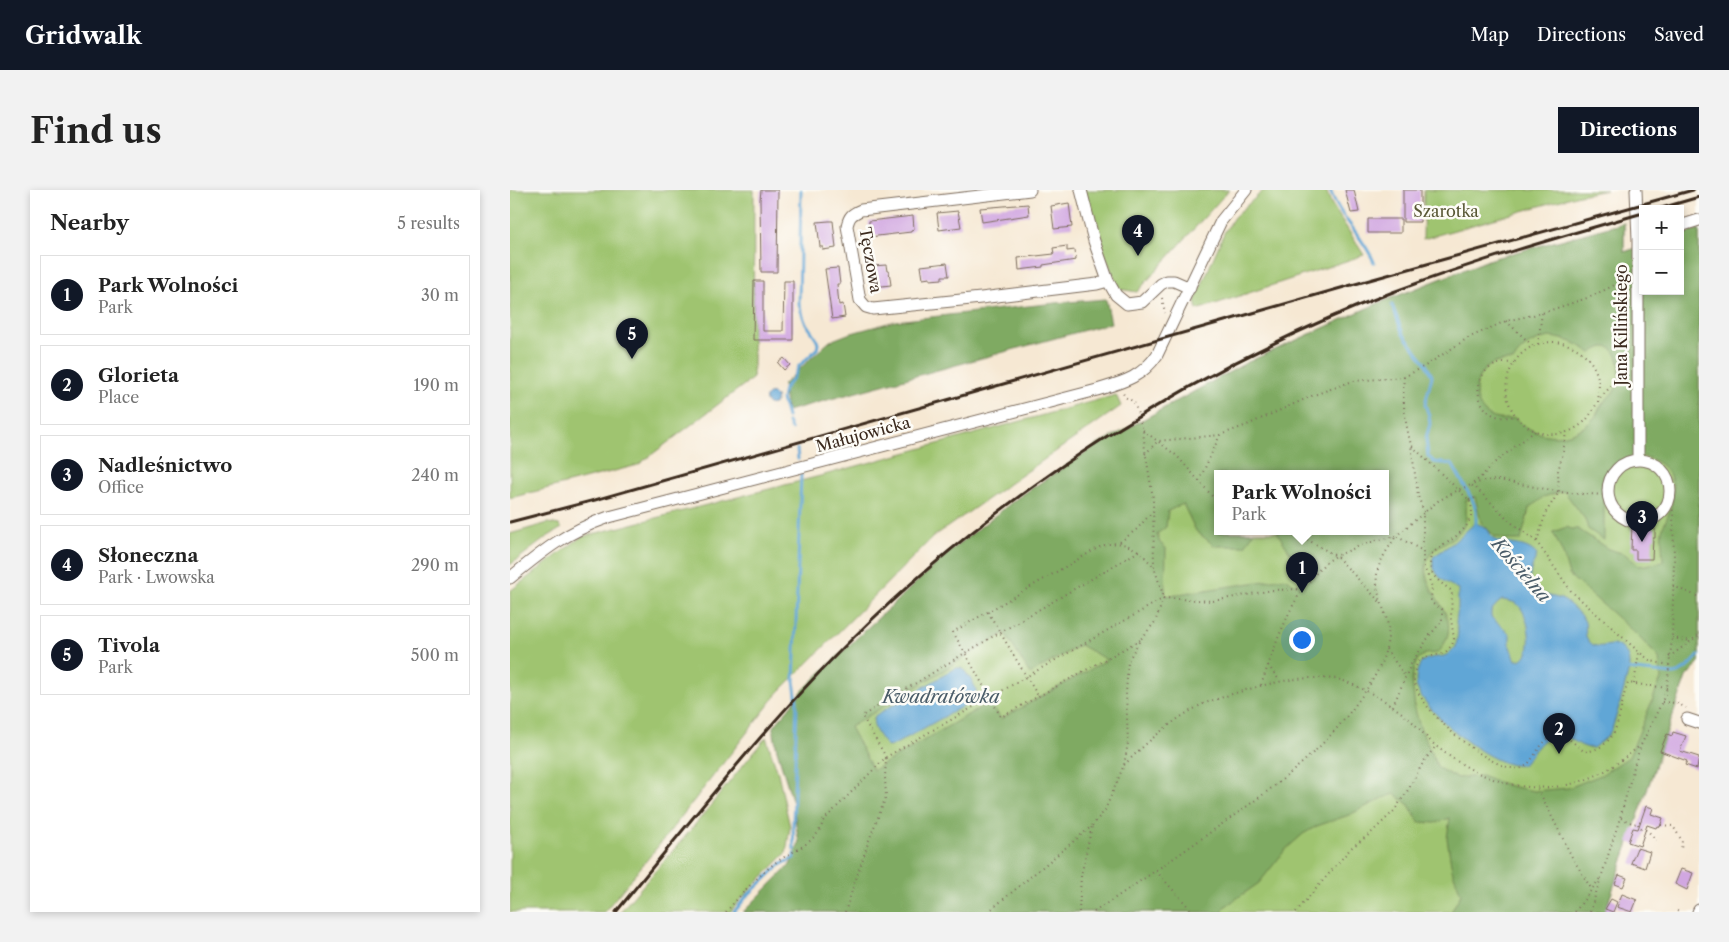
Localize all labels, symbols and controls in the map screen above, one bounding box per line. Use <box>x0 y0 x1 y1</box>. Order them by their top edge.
text: Gridwalk <box>25 21 142 50</box>
text: Map <box>1470 24 1509 46</box>
text: Directions <box>1537 24 1626 46</box>
text: Saved <box>1654 24 1704 46</box>
button: Directions <box>1558 107 1699 153</box>
text: Find us <box>30 109 162 152</box>
park label: Szarotka <box>1413 201 1479 221</box>
map controls <box>1639 205 1684 295</box>
button: + <box>1639 205 1684 250</box>
text: Nearby <box>50 210 129 235</box>
text: 5 results <box>397 213 460 233</box>
pin: 4 <box>1122 215 1154 256</box>
street label: Tęczowa <box>855 225 887 295</box>
button: − <box>1639 250 1684 295</box>
street label: Jana Kilińskiego <box>1611 264 1631 389</box>
text: Park Wolności <box>98 274 238 297</box>
text: 1 <box>63 285 71 305</box>
text: 30 m <box>421 285 459 305</box>
text: Park <box>98 297 133 317</box>
pin: 5 <box>616 318 648 359</box>
text: Glorieta <box>98 364 179 387</box>
text: 2 <box>62 375 72 395</box>
text: 190 m <box>414 375 459 395</box>
text: Place <box>98 387 139 407</box>
street label: Małujowicka <box>814 412 913 456</box>
text: Nadleśnictwo <box>98 454 232 477</box>
text: 3 <box>62 465 72 485</box>
text: 240 m <box>411 465 459 485</box>
popup <box>1214 470 1389 535</box>
text: Office <box>98 477 144 497</box>
text: Park Wolności <box>1231 481 1372 504</box>
pin: 3 <box>1626 501 1658 542</box>
text: Park <box>1231 504 1266 524</box>
water label: Kościelna <box>1486 532 1555 607</box>
text: Słoneczna <box>98 544 199 567</box>
pin: 1 <box>1286 552 1318 593</box>
text: 4 <box>62 555 72 575</box>
text: 290 m <box>411 555 459 575</box>
text: Park · Lwowska <box>98 567 215 587</box>
your location <box>1289 627 1315 653</box>
text: Tivola <box>98 634 160 657</box>
text: 5 <box>63 645 71 665</box>
text: 500 m <box>411 645 459 665</box>
text: Park <box>98 657 133 677</box>
water label: Kwadratówka <box>880 686 1000 708</box>
pin: 2 <box>1543 713 1575 754</box>

